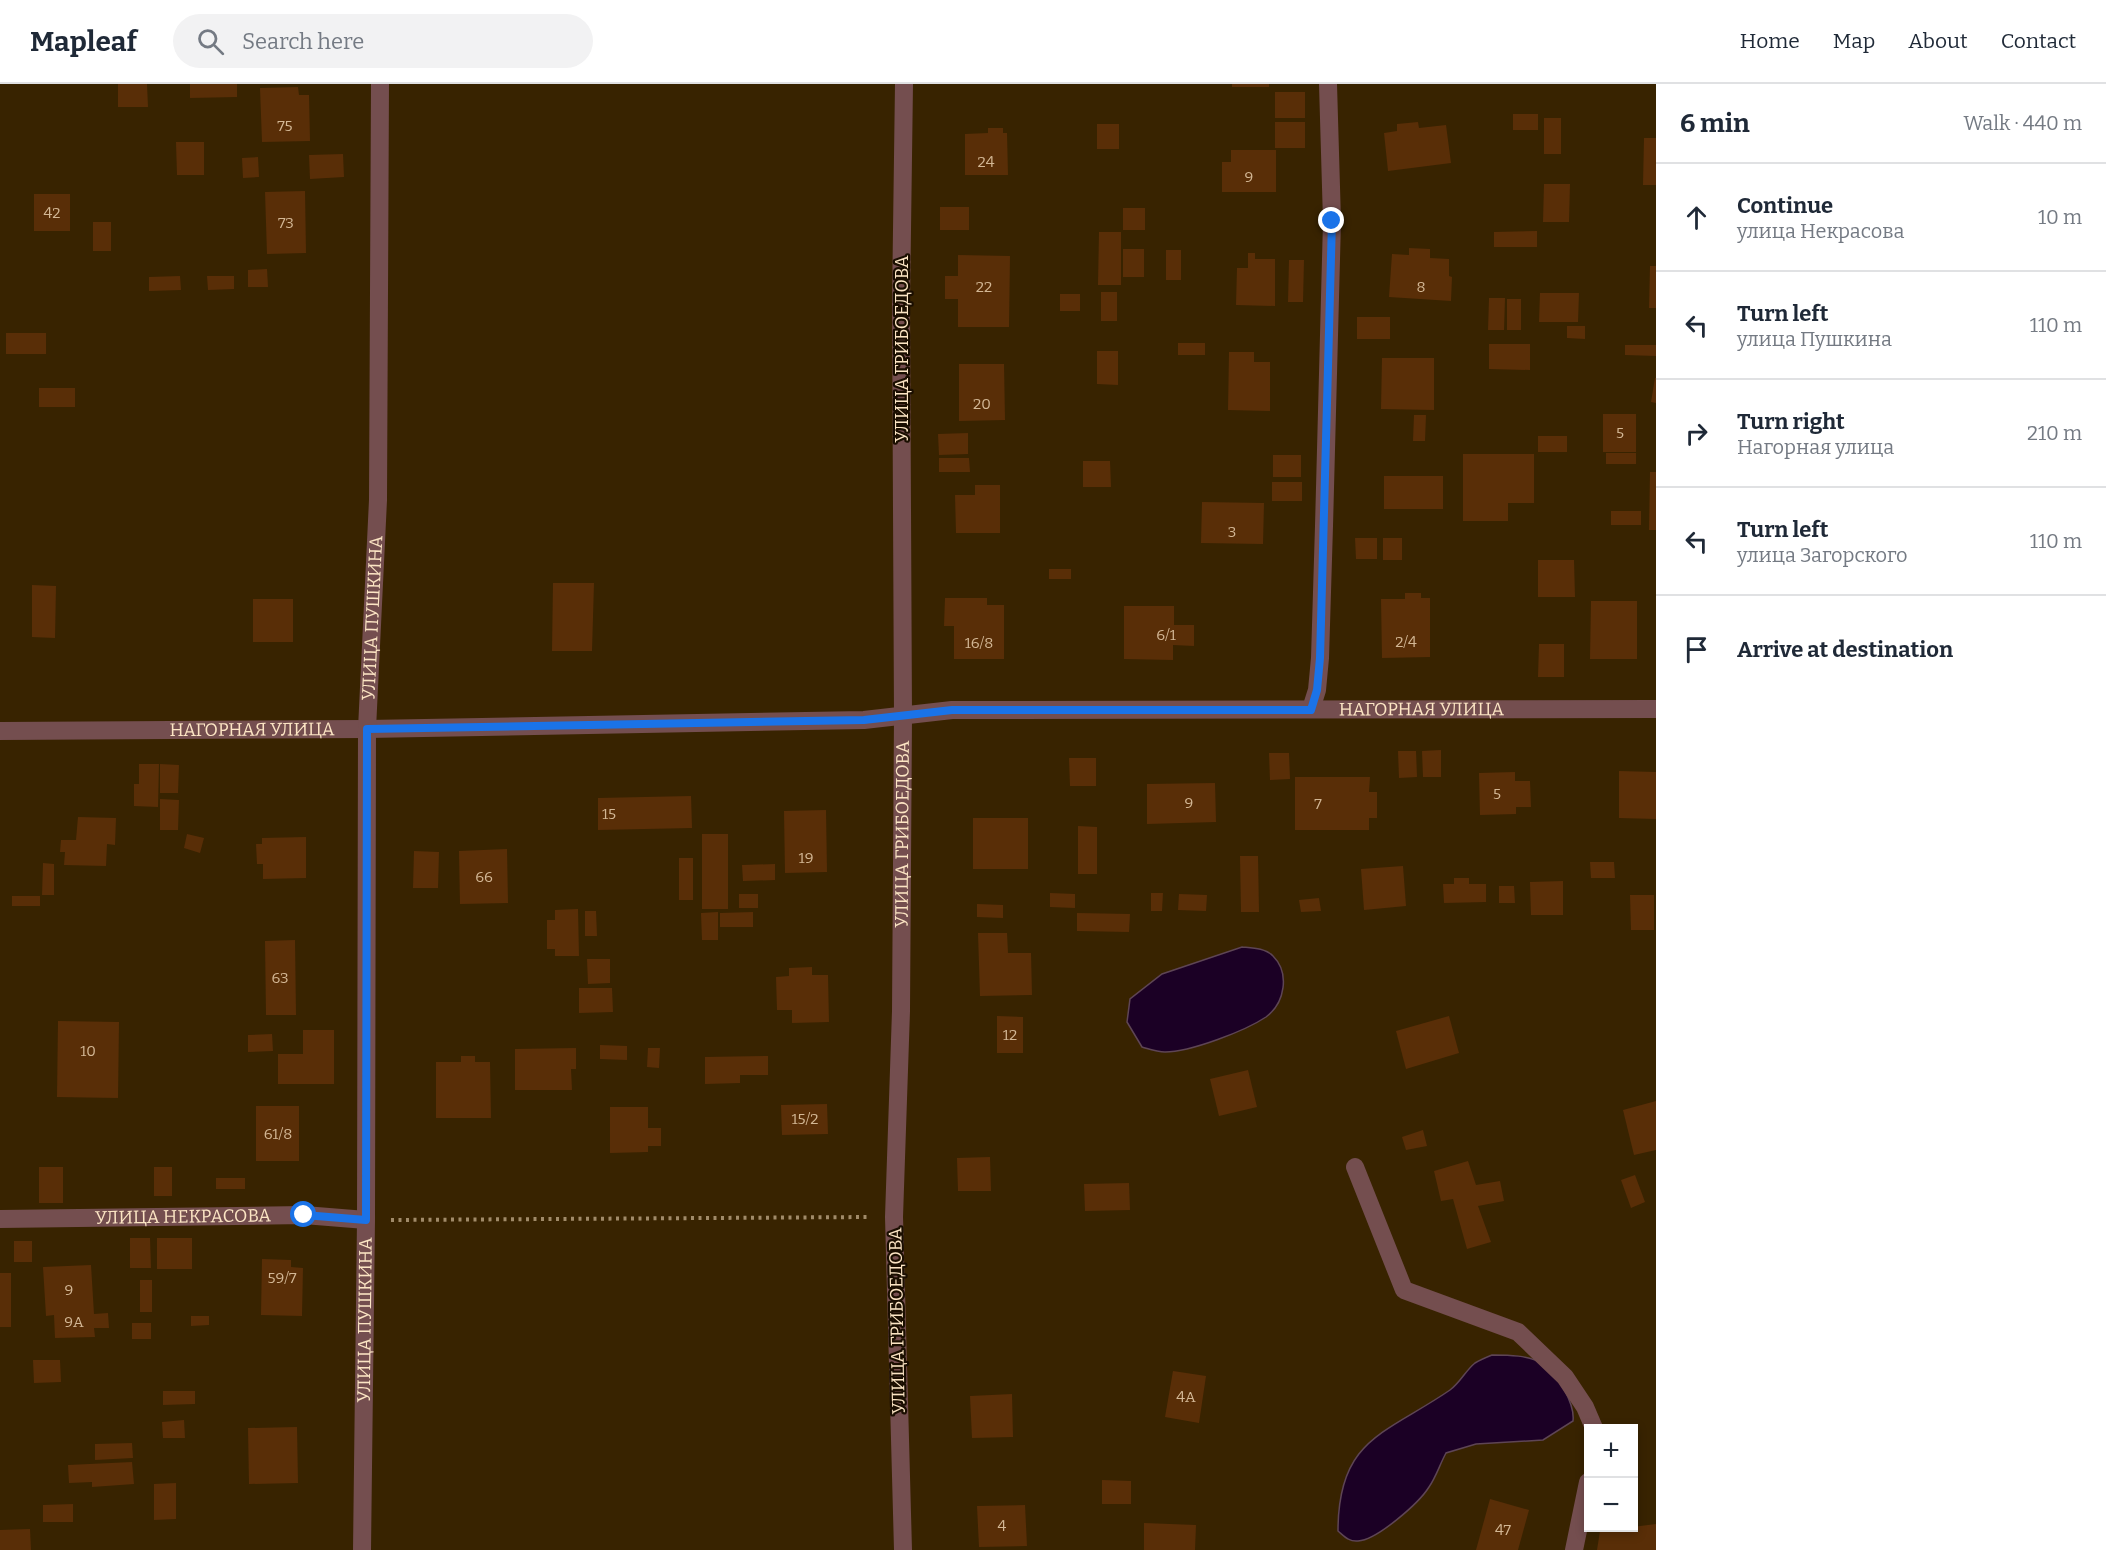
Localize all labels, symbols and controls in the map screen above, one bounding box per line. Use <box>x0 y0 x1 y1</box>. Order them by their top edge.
search box <box>173 14 593 68</box>
text: Mapleaf <box>30 25 137 58</box>
icon: search <box>194 25 227 58</box>
text: Search here <box>242 28 364 55</box>
text: Home <box>1740 28 1800 54</box>
text: Map <box>1833 28 1875 54</box>
text: About <box>1908 28 1968 54</box>
text: Contact <box>2001 28 2076 54</box>
text: 6 min <box>1680 108 1750 139</box>
text: Walk · 440 m <box>1964 111 2082 135</box>
house number: 75 <box>277 117 293 135</box>
house number: 24 <box>978 153 995 171</box>
house number: 9 <box>1245 168 1253 186</box>
text: Continue <box>1737 192 1833 219</box>
icon: ahead <box>1680 201 1713 234</box>
house number: 42 <box>44 204 60 222</box>
text: 10 m <box>2038 205 2082 229</box>
route end <box>1318 207 1344 233</box>
house number: 73 <box>278 214 294 232</box>
text: улица Некрасова <box>1737 219 1904 243</box>
street label: УЛИЦА ГРИБОЕДОВА <box>891 255 913 442</box>
house number: 22 <box>976 278 992 296</box>
house number: 8 <box>1416 278 1426 296</box>
text: Turn left <box>1737 300 1829 327</box>
icon: left <box>1680 309 1713 342</box>
text: 110 m <box>2030 313 2082 337</box>
text: улица Пушкина <box>1737 327 1892 351</box>
house number: 20 <box>973 395 991 413</box>
text: Turn right <box>1737 408 1845 435</box>
icon: right <box>1680 417 1713 450</box>
text: 210 m <box>2027 421 2082 445</box>
house number: 5 <box>1616 424 1624 442</box>
text: Нагорная улица <box>1737 435 1894 459</box>
text: Turn left <box>1737 516 1829 543</box>
house number: 3 <box>1228 523 1236 541</box>
icon: left <box>1680 525 1713 558</box>
text: 110 m <box>2030 529 2082 553</box>
street label: УЛИЦА ПУШКИНА <box>357 535 387 701</box>
text: улица Загорского <box>1737 543 1908 567</box>
house number: 6/1 <box>1156 626 1176 644</box>
house number: 2/4 <box>1395 633 1417 651</box>
icon: arrive <box>1680 633 1713 666</box>
house number: 16/8 <box>965 634 993 652</box>
text: Arrive at destination <box>1737 636 1953 663</box>
street label: НАГОРНАЯ УЛИЦА <box>1339 698 1504 720</box>
street label: НАГОРНАЯ УЛИЦА <box>169 718 335 741</box>
street label: УЛИЦА ГРИБОЕДОВА <box>891 740 914 928</box>
house number: 5 <box>1493 785 1501 803</box>
house number: 9 <box>1185 794 1193 812</box>
house number: 7 <box>1314 795 1322 813</box>
house number: 15 <box>602 805 616 823</box>
house number: 19 <box>799 849 813 867</box>
house number: 66 <box>475 868 493 886</box>
house number: 63 <box>271 969 289 987</box>
house number: 12 <box>1003 1026 1017 1044</box>
house number: 10 <box>80 1042 96 1060</box>
house number: 15/2 <box>792 1110 819 1128</box>
house number: 61/8 <box>264 1125 292 1143</box>
route start <box>290 1201 316 1227</box>
street label: УЛИЦА НЕКРАСОВА <box>95 1204 271 1229</box>
street label: УЛИЦА ГРИБОЕДОВА <box>884 1227 910 1415</box>
street label: УЛИЦА ПУШКИНА <box>353 1237 377 1403</box>
house number: 59/7 <box>268 1269 297 1287</box>
house number: 9 <box>65 1281 73 1299</box>
house number: 9А <box>64 1313 84 1331</box>
house number: 4А <box>1176 1388 1196 1406</box>
map controls <box>1584 1424 1638 1532</box>
button: + <box>1584 1424 1638 1478</box>
button: − <box>1584 1478 1638 1532</box>
house number: 4 <box>998 1517 1007 1535</box>
house number: 47 <box>1495 1521 1512 1539</box>

